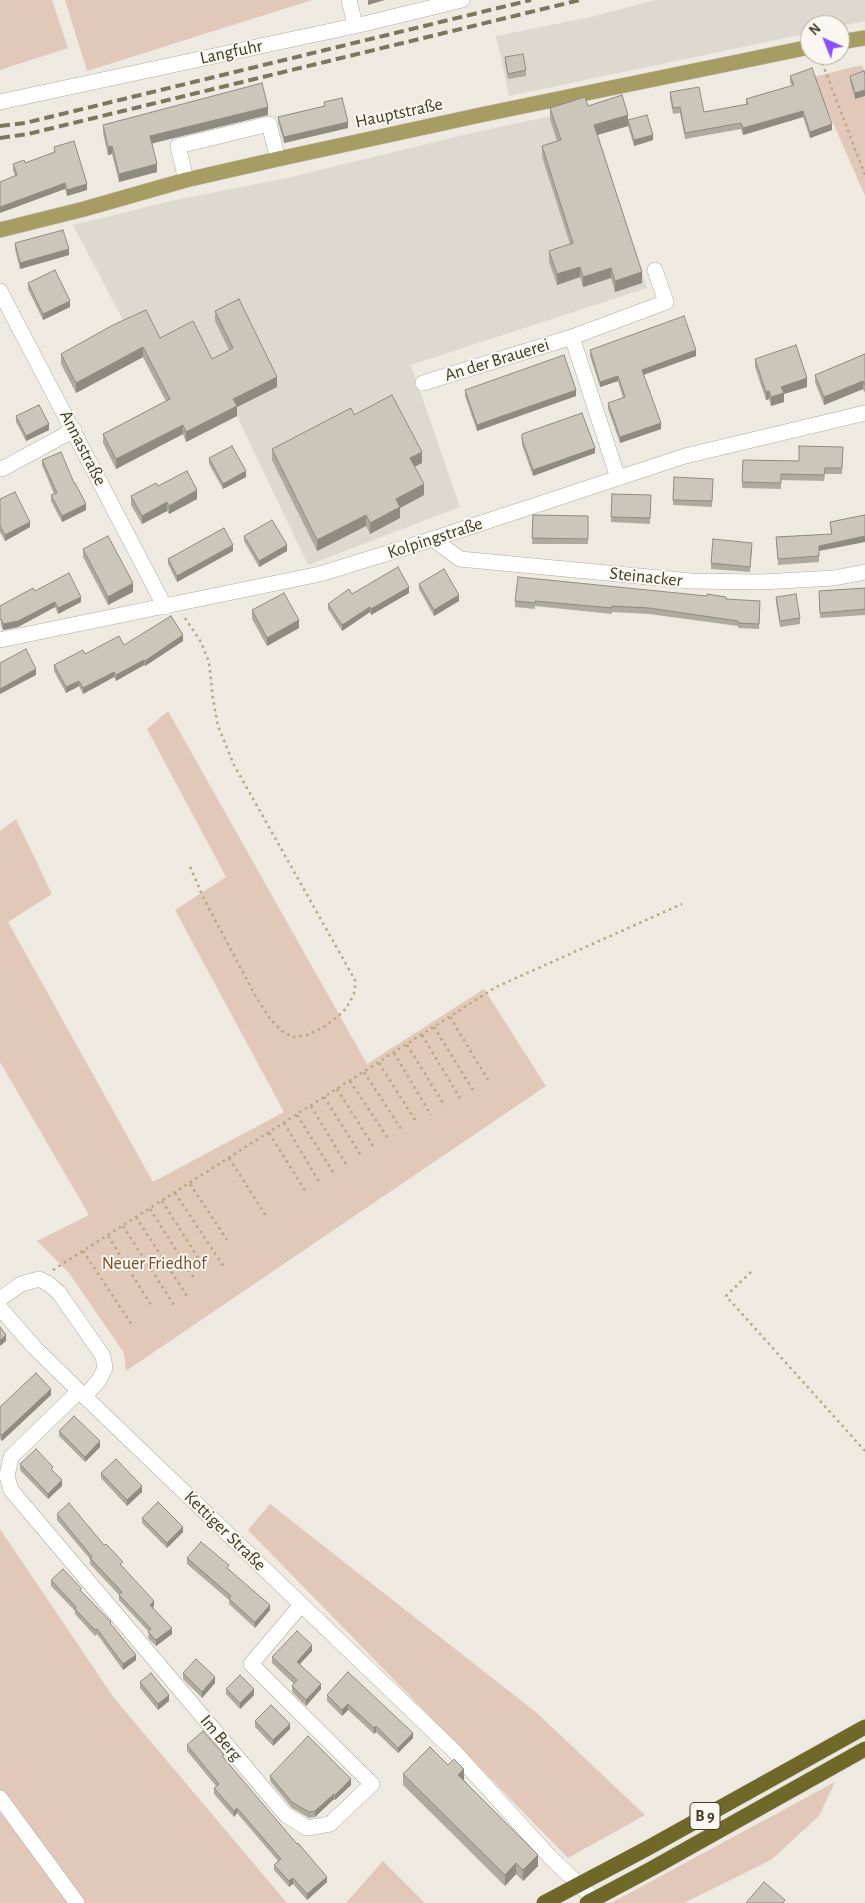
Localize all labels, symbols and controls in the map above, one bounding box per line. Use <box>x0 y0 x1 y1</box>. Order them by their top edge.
north arrow <box>800 15 850 65</box>
text: N <box>807 22 824 38</box>
street label: Langfuhr <box>198 35 264 69</box>
street label: Hauptstraße <box>353 93 445 133</box>
street label: An der Brauerei <box>442 334 552 386</box>
street label: Annastraße <box>55 407 111 489</box>
street label: Kolpingstraße <box>385 512 485 564</box>
street label: Steinacker <box>608 562 684 592</box>
park label: Neuer Friedhof <box>102 1253 206 1275</box>
street label: Kettiger Straße <box>179 1486 271 1576</box>
street label: Im Berg <box>195 1710 247 1766</box>
road number: B 9 <box>690 1802 720 1830</box>

